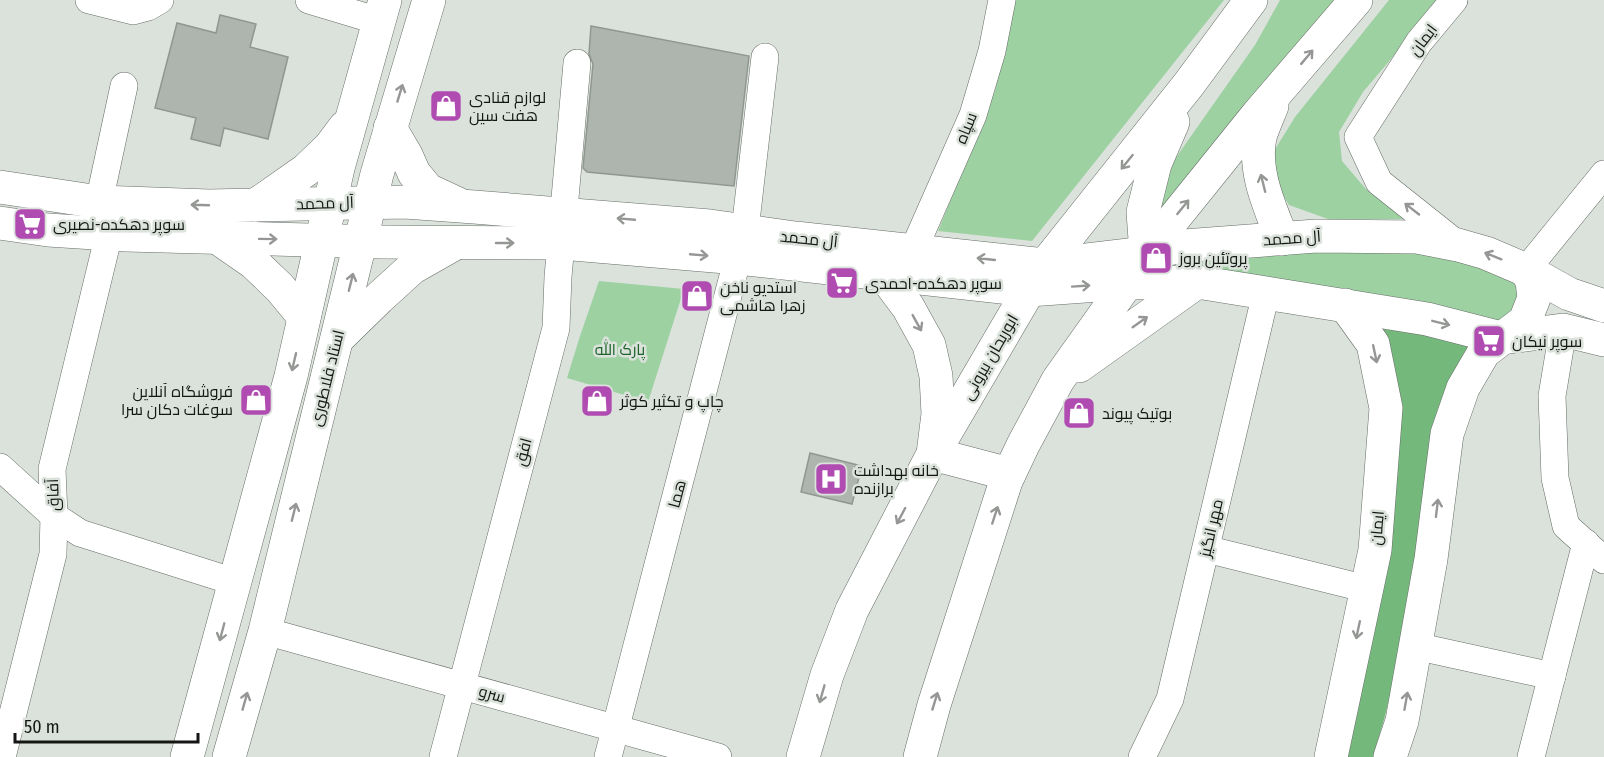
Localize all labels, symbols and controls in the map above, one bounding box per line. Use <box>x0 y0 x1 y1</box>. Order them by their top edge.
street label: ایمان <box>1405 20 1442 60</box>
one-way arrow <box>1300 50 1314 65</box>
one-way arrow <box>395 84 406 103</box>
shop icon: لوازم قنادی هفت سین <box>428 88 464 124</box>
place label: لوازم قنادی هفت سین <box>469 88 546 126</box>
street label: سپاه <box>951 110 982 147</box>
one-way arrow <box>1120 154 1133 170</box>
one-way arrow <box>1256 174 1268 193</box>
street label: آل محمد <box>296 192 355 215</box>
one-way arrow <box>1176 199 1189 215</box>
one-way arrow <box>191 200 211 211</box>
one-way arrow <box>1404 202 1420 215</box>
supermarket icon: سوپر دهکده-نصیری <box>12 206 48 242</box>
one-way arrow <box>616 213 636 224</box>
place label: سوپر دهکده-نصیری <box>53 215 185 236</box>
street label: آل محمد <box>1262 226 1322 250</box>
street label: آل محمد <box>779 227 840 253</box>
one-way arrow <box>257 233 277 245</box>
one-way arrow <box>494 237 514 249</box>
shop icon: پروتئین بروز <box>1138 240 1174 276</box>
place label: پروتئین بروز <box>1178 249 1248 270</box>
one-way arrow <box>689 250 709 261</box>
one-way arrow <box>1485 250 1503 261</box>
one-way arrow <box>977 253 997 264</box>
supermarket icon: سوپر دهکده-احمدی <box>824 265 860 301</box>
one-way arrow <box>345 273 357 292</box>
place label: سوپر دهکده-احمدی <box>865 274 1002 295</box>
shop icon: استدیو ناخن زهرا هاشمی <box>679 278 715 314</box>
place label: استدیو ناخن زهرا هاشمی <box>720 278 805 316</box>
one-way arrow <box>1071 280 1091 291</box>
street label: ابوریحان بیرونی <box>958 311 1023 404</box>
one-way arrow <box>912 313 923 331</box>
one-way arrow <box>1132 316 1148 328</box>
one-way arrow <box>1432 317 1451 329</box>
supermarket icon: سوپر نیکان <box>1471 323 1507 359</box>
street label: استاد فلاطوری <box>306 328 349 428</box>
place label: سوپر نیکان <box>1512 332 1582 353</box>
park label: پارک الله <box>595 339 646 361</box>
one-way arrow <box>1370 344 1381 363</box>
one-way arrow <box>288 352 299 371</box>
place label: فروشگاه آنلاین سوغات دکان سرا <box>121 382 233 420</box>
shop icon: فروشگاه آنلاین سوغات دکان سرا <box>238 382 274 418</box>
shop icon: چاپ و تکثیر کوثر <box>579 383 615 419</box>
place label: چاپ و تکثیر کوثر <box>619 392 724 413</box>
shop icon: بوتیک پیوند <box>1061 395 1097 431</box>
place label: بوتیک پیوند <box>1102 404 1172 425</box>
street label: افق <box>510 436 537 468</box>
hospital icon: خانه بهداشت برازنده <box>813 461 849 497</box>
place label: خانه بهداشت برازنده <box>854 461 939 498</box>
street label: آفاق <box>43 478 64 512</box>
street label: هما <box>664 478 690 510</box>
street label: مهر انگیز <box>1195 497 1228 560</box>
one-way arrow <box>1432 499 1443 519</box>
one-way arrow <box>289 503 301 522</box>
one-way arrow <box>990 506 1001 525</box>
one-way arrow <box>895 507 907 524</box>
street label: ایمان <box>1366 510 1389 546</box>
one-way arrow <box>1352 619 1363 639</box>
one-way arrow <box>215 622 227 641</box>
street label: سرو <box>477 681 507 707</box>
one-way arrow <box>816 684 827 703</box>
one-way arrow <box>930 691 941 710</box>
one-way arrow <box>1400 691 1411 711</box>
one-way arrow <box>240 692 251 711</box>
scale bar <box>15 706 198 744</box>
text: 50 m <box>24 716 60 738</box>

